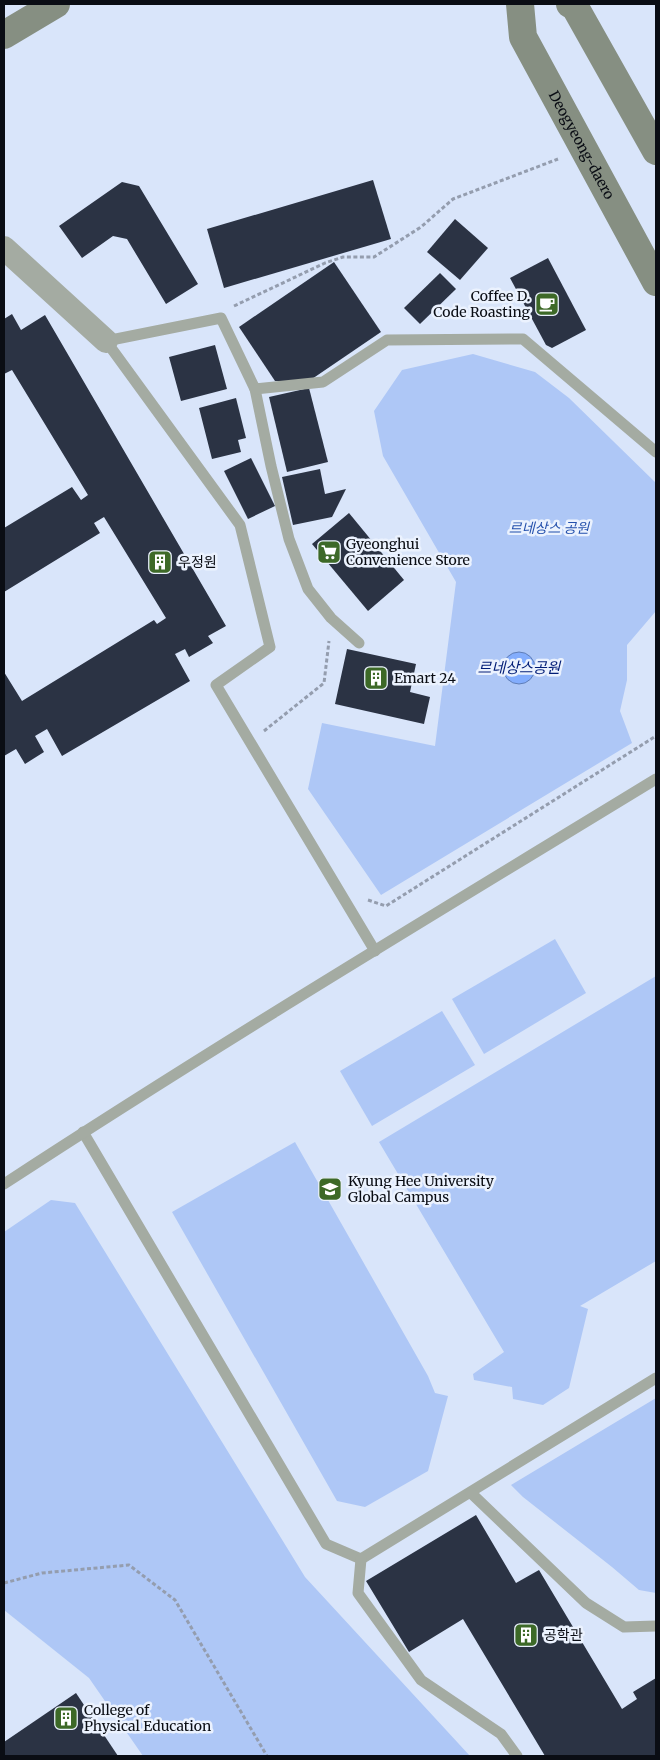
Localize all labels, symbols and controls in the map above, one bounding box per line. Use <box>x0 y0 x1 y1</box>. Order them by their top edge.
street label: Deogyeong-daero <box>545 87 618 202</box>
place label: Coffee D. Code Roasting <box>433 287 531 321</box>
cafe icon: Coffee D. Code Roasting <box>534 291 560 317</box>
park label: 르네상스 공원 <box>509 519 590 537</box>
place label: Gyeonghui Convenience Store <box>346 535 470 569</box>
supermarket icon: Gyeonghui Convenience Store <box>316 539 342 565</box>
building icon: 우정원 <box>147 549 173 575</box>
place label: 우정원 <box>178 553 217 571</box>
water label: 르네상스공원 <box>478 658 562 677</box>
building icon: Emart 24 <box>363 665 389 691</box>
place label: Emart 24 <box>394 669 456 687</box>
place label: Kyung Hee University Global Campus <box>348 1172 495 1206</box>
school or university icon: Kyung Hee University Global Campus <box>317 1176 343 1202</box>
building icon: 공학관 <box>513 1622 539 1648</box>
place label: 공학관 <box>544 1626 583 1644</box>
place label: College of Physical Education <box>84 1701 211 1735</box>
building icon: College of Physical Education <box>53 1705 79 1731</box>

